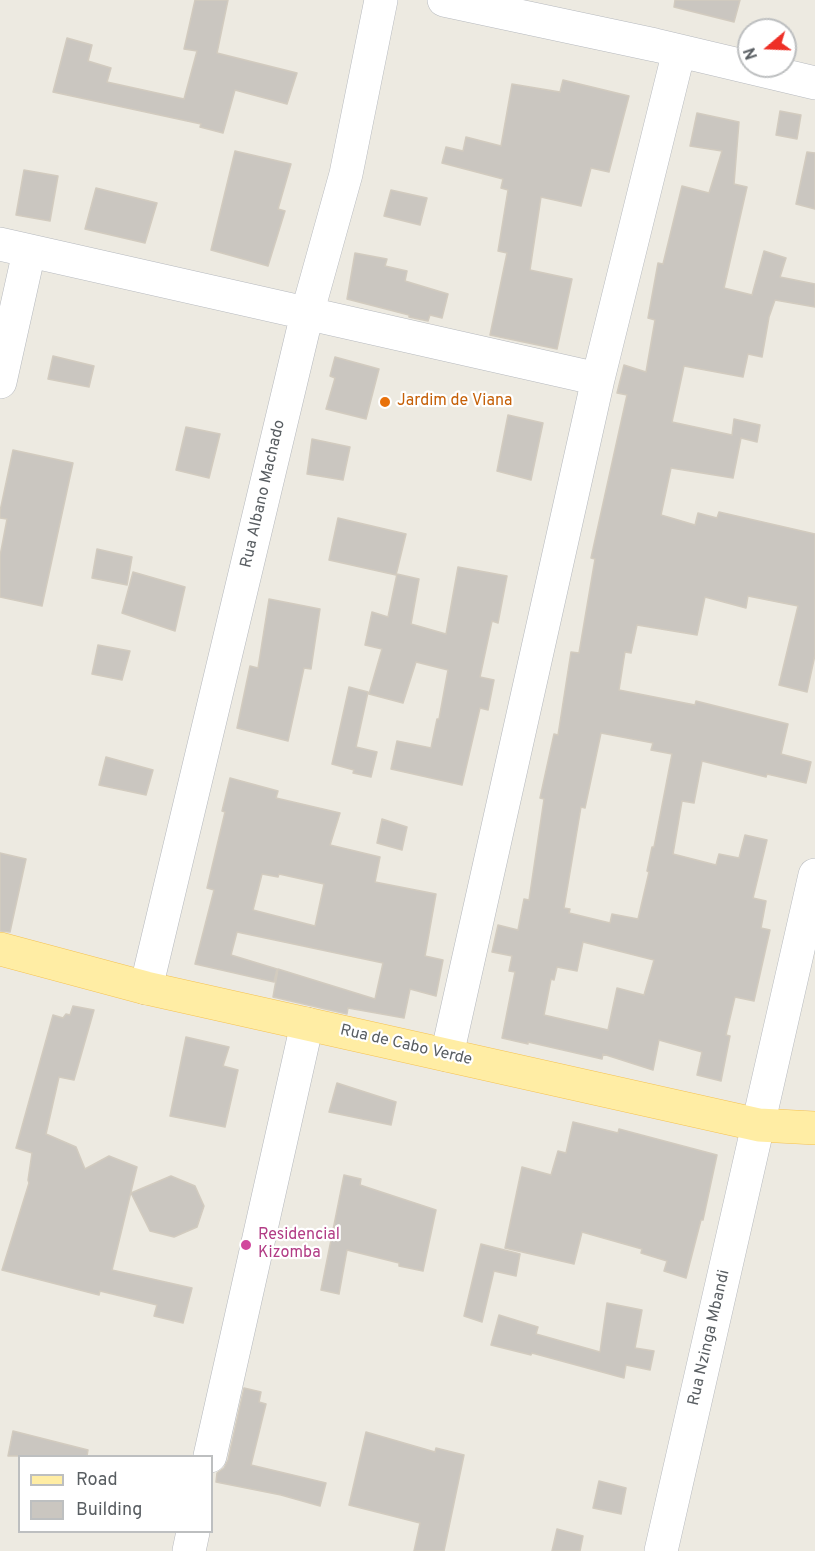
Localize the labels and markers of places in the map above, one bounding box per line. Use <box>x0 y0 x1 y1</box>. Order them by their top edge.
place label: Jardim de Viana <box>397 392 513 412</box>
marker: Jardim de Viana <box>378 395 392 409</box>
place label: Residencial Kizomba <box>258 1226 340 1264</box>
marker: Residencial Kizomba <box>239 1238 253 1252</box>

